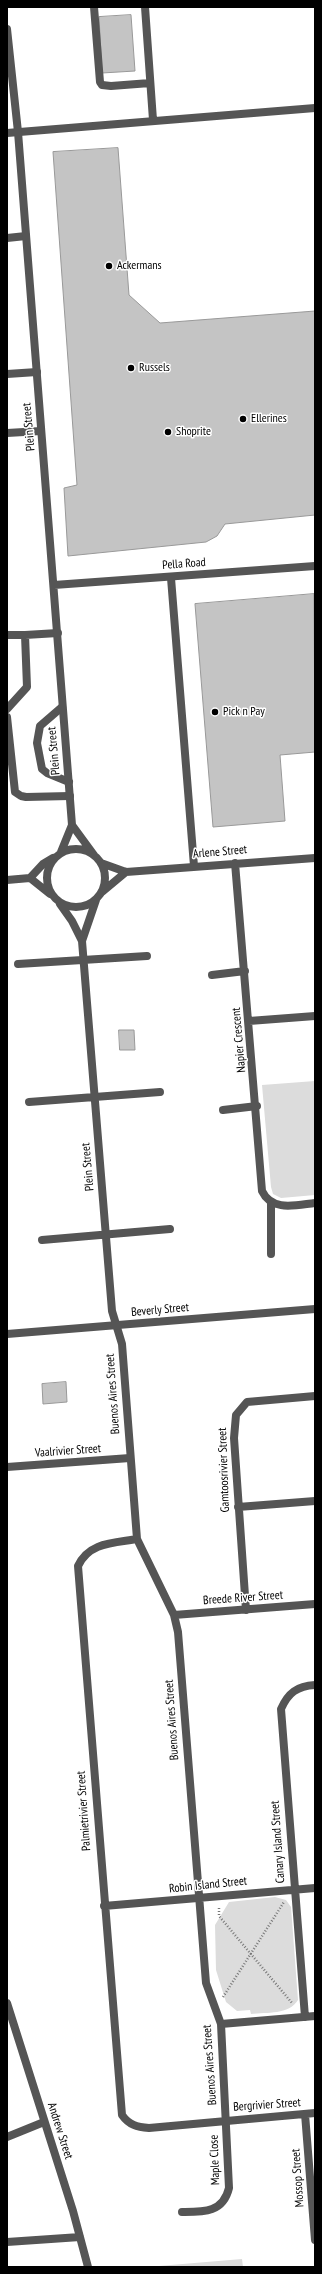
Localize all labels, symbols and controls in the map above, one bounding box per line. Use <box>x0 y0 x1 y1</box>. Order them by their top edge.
place label: Ackermans <box>117 259 162 273</box>
marker: Ackermans <box>104 261 114 271</box>
place label: Russels <box>139 361 170 375</box>
marker: Russels <box>126 363 136 373</box>
street label: Plein Street <box>20 402 38 452</box>
place label: Ellerines <box>251 412 287 426</box>
marker: Ellerines <box>238 414 248 424</box>
place label: Shoprite <box>176 425 211 439</box>
marker: Shoprite <box>163 427 173 437</box>
street label: Pella Road <box>162 555 206 573</box>
place label: Pick n Pay <box>223 705 265 719</box>
marker: Pick n Pay <box>210 707 220 717</box>
street label: Plein Street <box>45 726 63 776</box>
street label: Arlene Street <box>192 842 248 862</box>
street label: Napier Crescent <box>229 1007 249 1073</box>
street label: Plein Street <box>79 1142 97 1192</box>
street label: Beverly Street <box>130 1300 190 1320</box>
street label: Buenos Aires Street <box>103 1353 123 1435</box>
street label: Gamtoosrivier Street <box>215 1427 233 1513</box>
street label: Vaalrivier Street <box>34 1442 102 1460</box>
street label: Breede River Street <box>203 1588 283 1608</box>
street label: Buenos Aires Street <box>162 1679 182 1761</box>
street label: Palmietrivier Street <box>74 1771 94 1851</box>
street label: Canary Island Street <box>268 1800 288 1884</box>
street label: Robin Island Street <box>168 1874 248 1896</box>
street label: Buenos Aires Street <box>200 2024 220 2106</box>
street label: Bergrivier Street <box>233 2095 301 2115</box>
street label: Andrew Street <box>44 2101 76 2161</box>
street label: Maple Close <box>207 2135 223 2185</box>
street label: Mossop Street <box>289 2148 307 2208</box>

